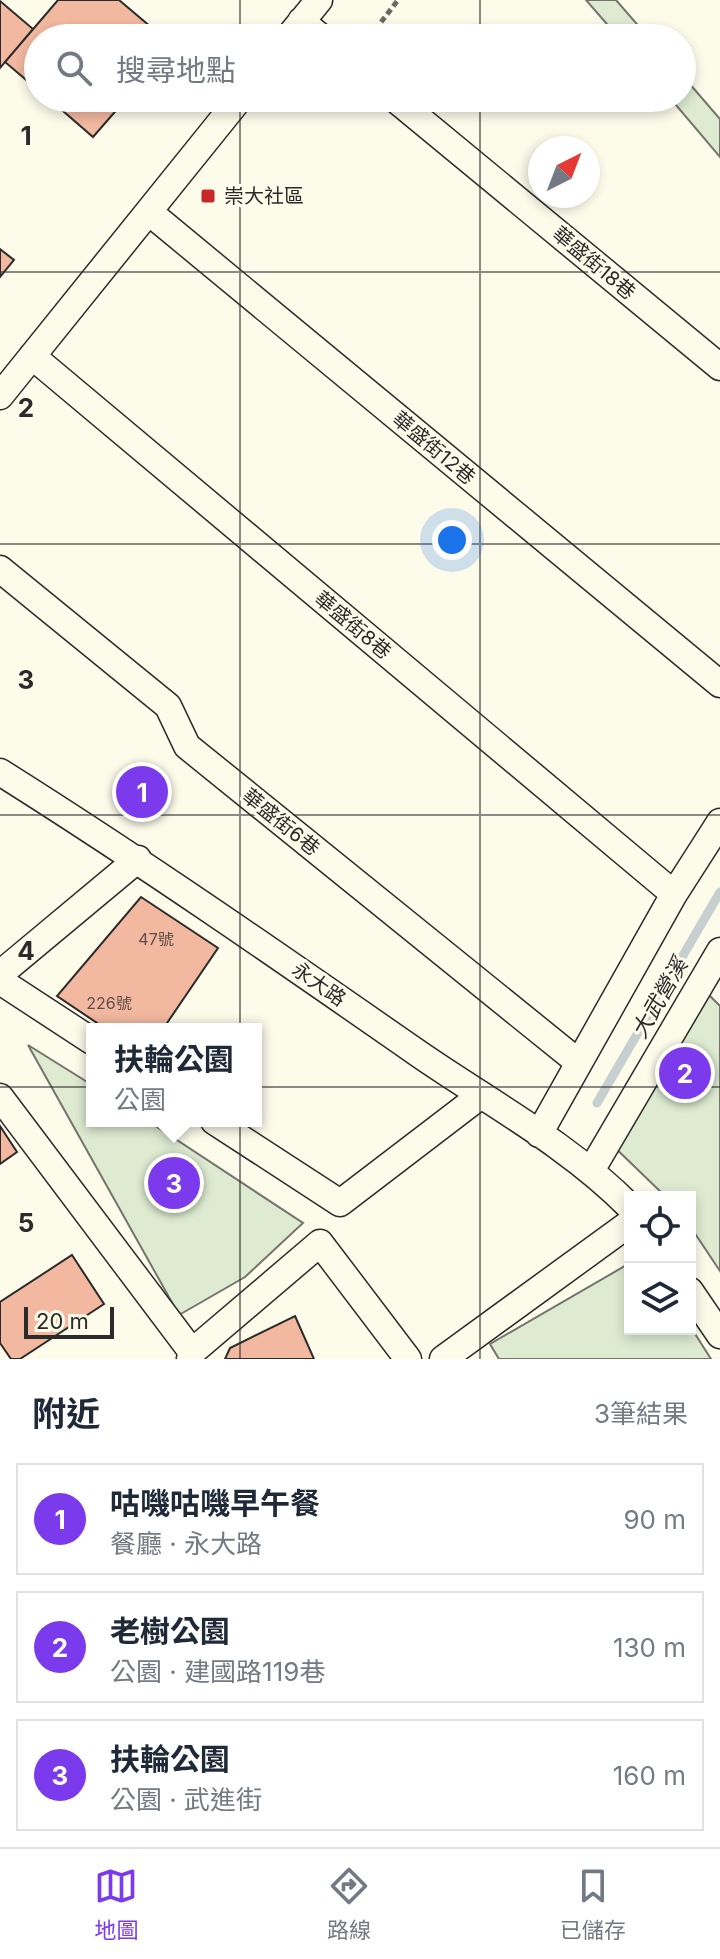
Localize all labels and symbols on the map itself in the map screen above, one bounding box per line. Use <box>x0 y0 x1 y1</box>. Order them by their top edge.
text: 1 <box>20 120 32 151</box>
north arrow <box>528 136 600 208</box>
place label: 崇大社區 <box>224 184 304 208</box>
marker: 崇大社區 <box>199 187 217 205</box>
street label: 華盛街18巷 <box>548 222 640 304</box>
text: 2 <box>18 392 34 423</box>
street label: 華盛街12巷 <box>388 407 480 489</box>
your location <box>432 520 472 560</box>
street label: 華盛街8巷 <box>310 586 396 664</box>
text: 3 <box>18 664 34 695</box>
pin: 1 <box>116 762 168 822</box>
street label: 華盛街6巷 <box>238 784 324 860</box>
house number: 47號 <box>138 929 174 949</box>
text: 4 <box>17 935 35 966</box>
water label: 大武營溪 <box>626 951 694 1043</box>
street label: 永大路 <box>288 957 350 1011</box>
house number: 226號 <box>86 993 132 1013</box>
pin: 2 <box>659 1043 711 1103</box>
pin: 3 <box>148 1153 200 1213</box>
text: 5 <box>18 1207 34 1238</box>
scale bar <box>24 1303 114 1339</box>

